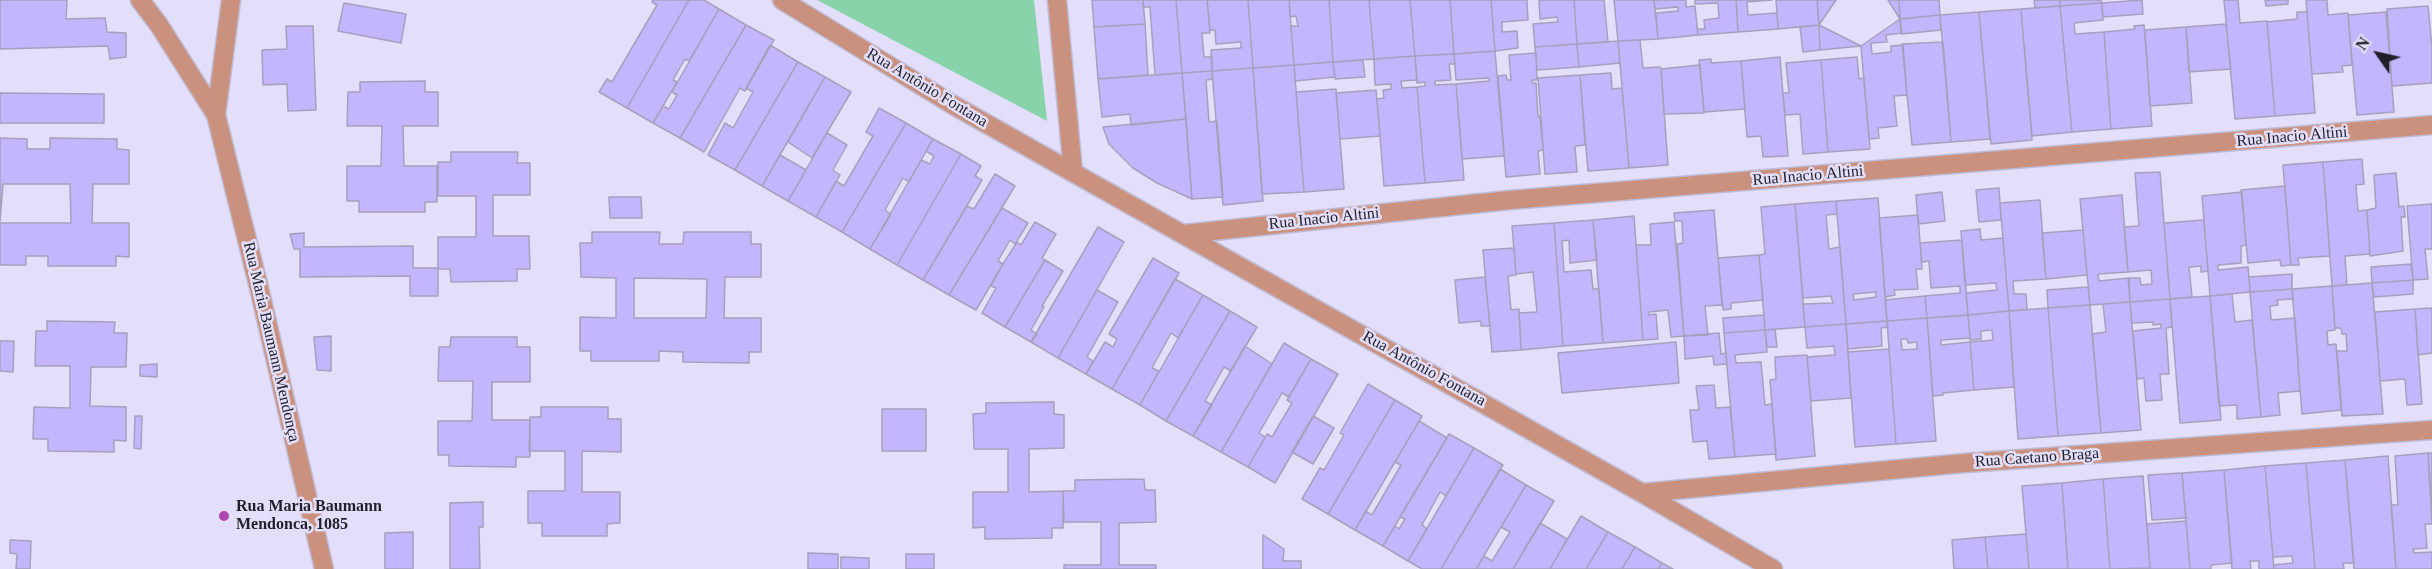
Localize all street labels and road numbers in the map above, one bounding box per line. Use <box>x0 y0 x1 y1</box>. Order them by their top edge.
street label: Rua Antônio Fontana <box>863 44 991 132</box>
street label: Rua Inacio Altini <box>2236 123 2348 151</box>
street label: Rua Inacio Altini <box>1752 162 1864 190</box>
street label: Rua Inacio Altini <box>1268 204 1380 234</box>
street label: Rua Maria Baumann Mendonça <box>239 240 303 444</box>
street label: Rua Antônio Fontana <box>1359 327 1489 411</box>
street label: Rua Caetano Braga <box>1974 444 2100 472</box>

